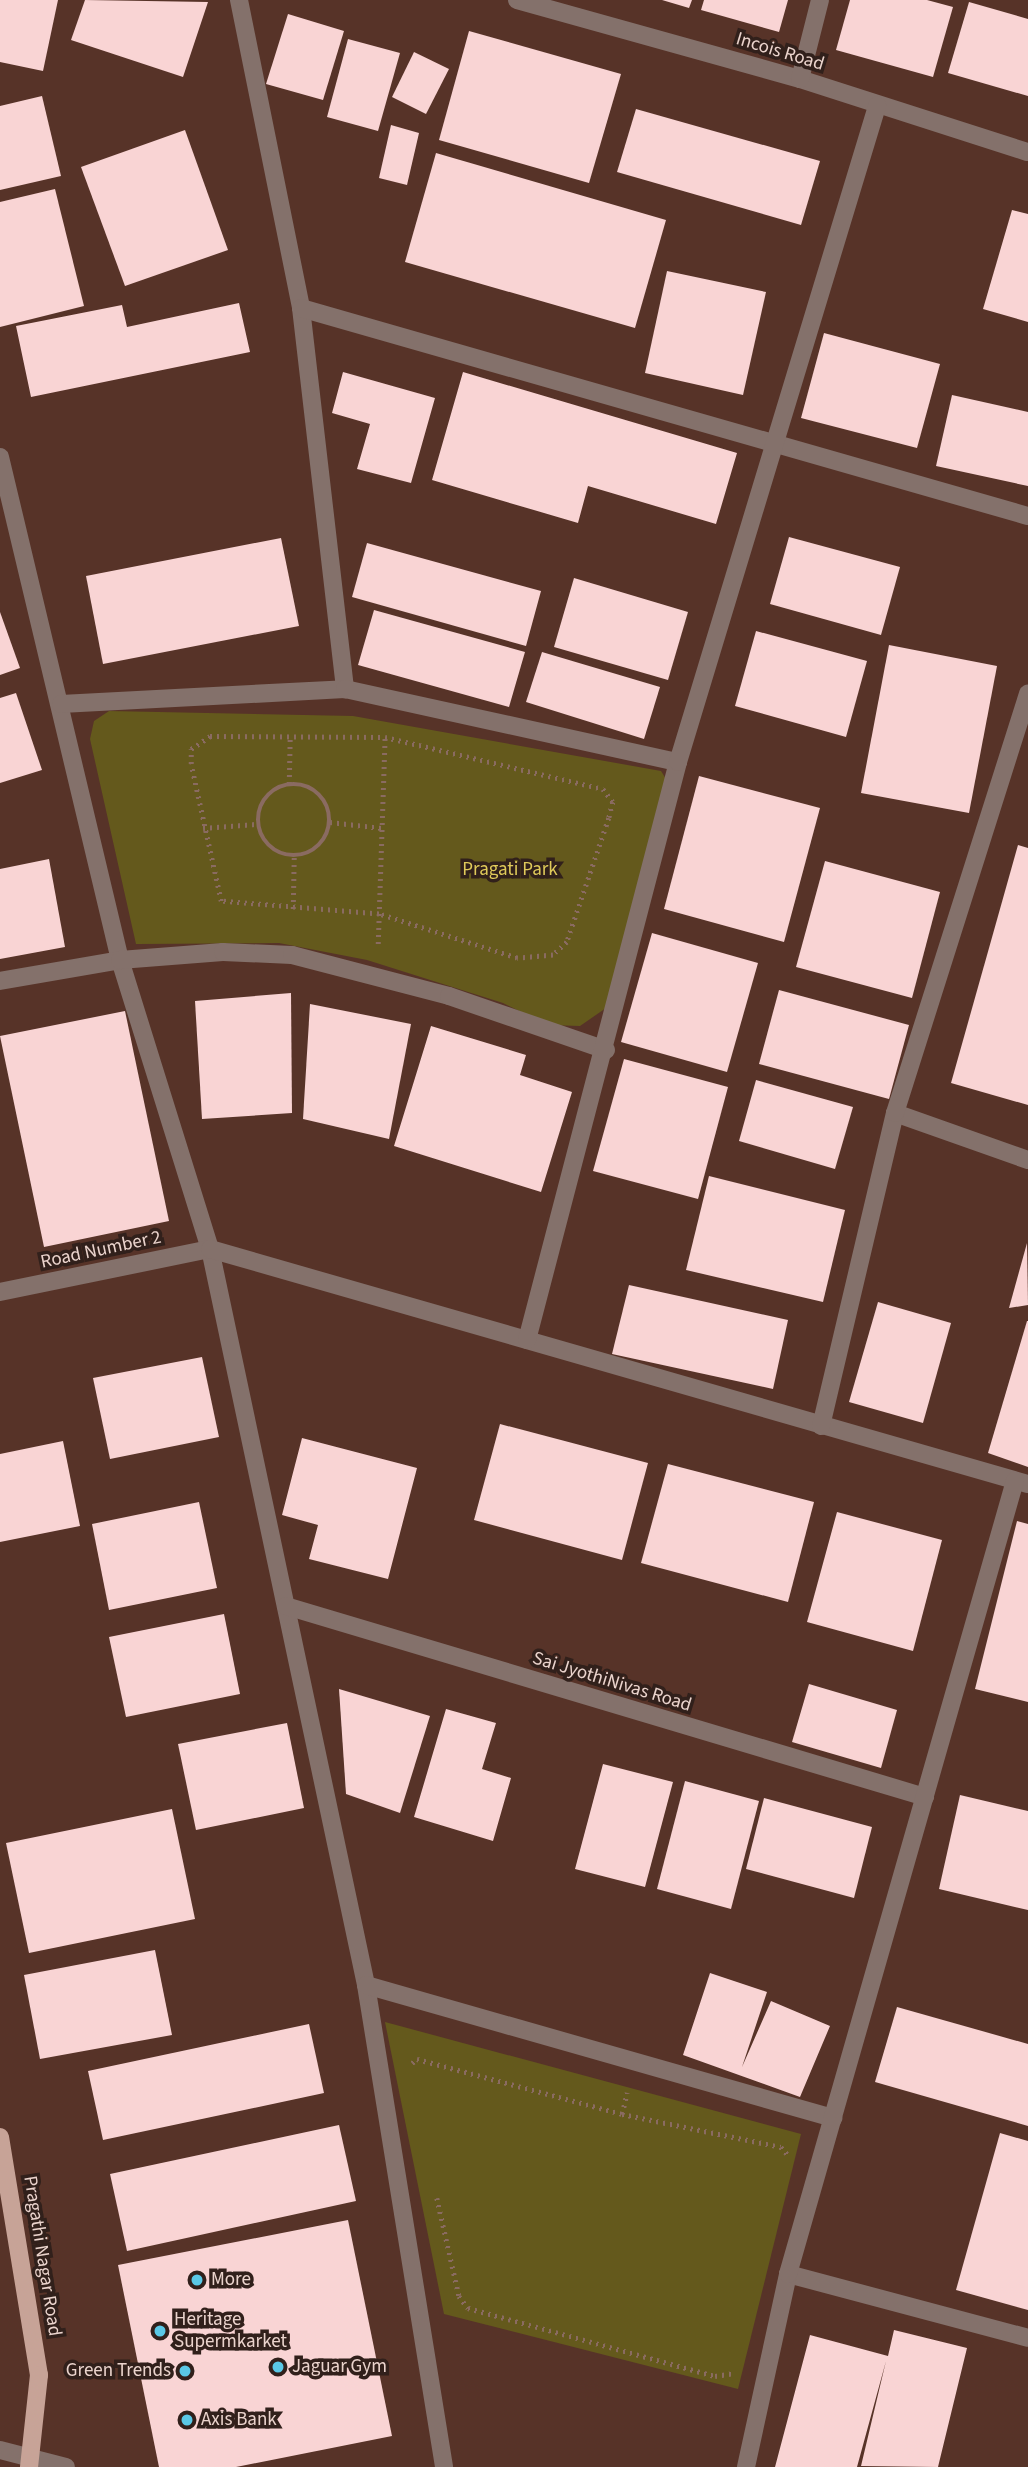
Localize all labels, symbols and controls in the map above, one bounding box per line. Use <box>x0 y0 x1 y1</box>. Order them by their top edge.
street label: Incois Road <box>733 28 827 76</box>
park label: Pragati Park <box>462 859 558 881</box>
street label: Road Number 2 <box>39 1226 163 1274</box>
street label: Sai JyothiNivas Road <box>530 1647 694 1717</box>
street label: Pragathi Nagar Road <box>18 2174 66 2338</box>
place label: More <box>211 2269 251 2291</box>
marker: More <box>189 2272 205 2288</box>
place label: Heritage Supermkarket <box>174 2309 287 2353</box>
marker: Heritage Supermkarket <box>152 2323 168 2339</box>
place label: Jaguar Gym <box>292 2356 387 2378</box>
marker: Jaguar Gym <box>270 2359 286 2375</box>
place label: Green Trends <box>66 2360 171 2382</box>
marker: Green Trends <box>177 2363 193 2379</box>
place label: Axis Bank <box>201 2409 277 2431</box>
marker: Axis Bank <box>179 2412 195 2428</box>

